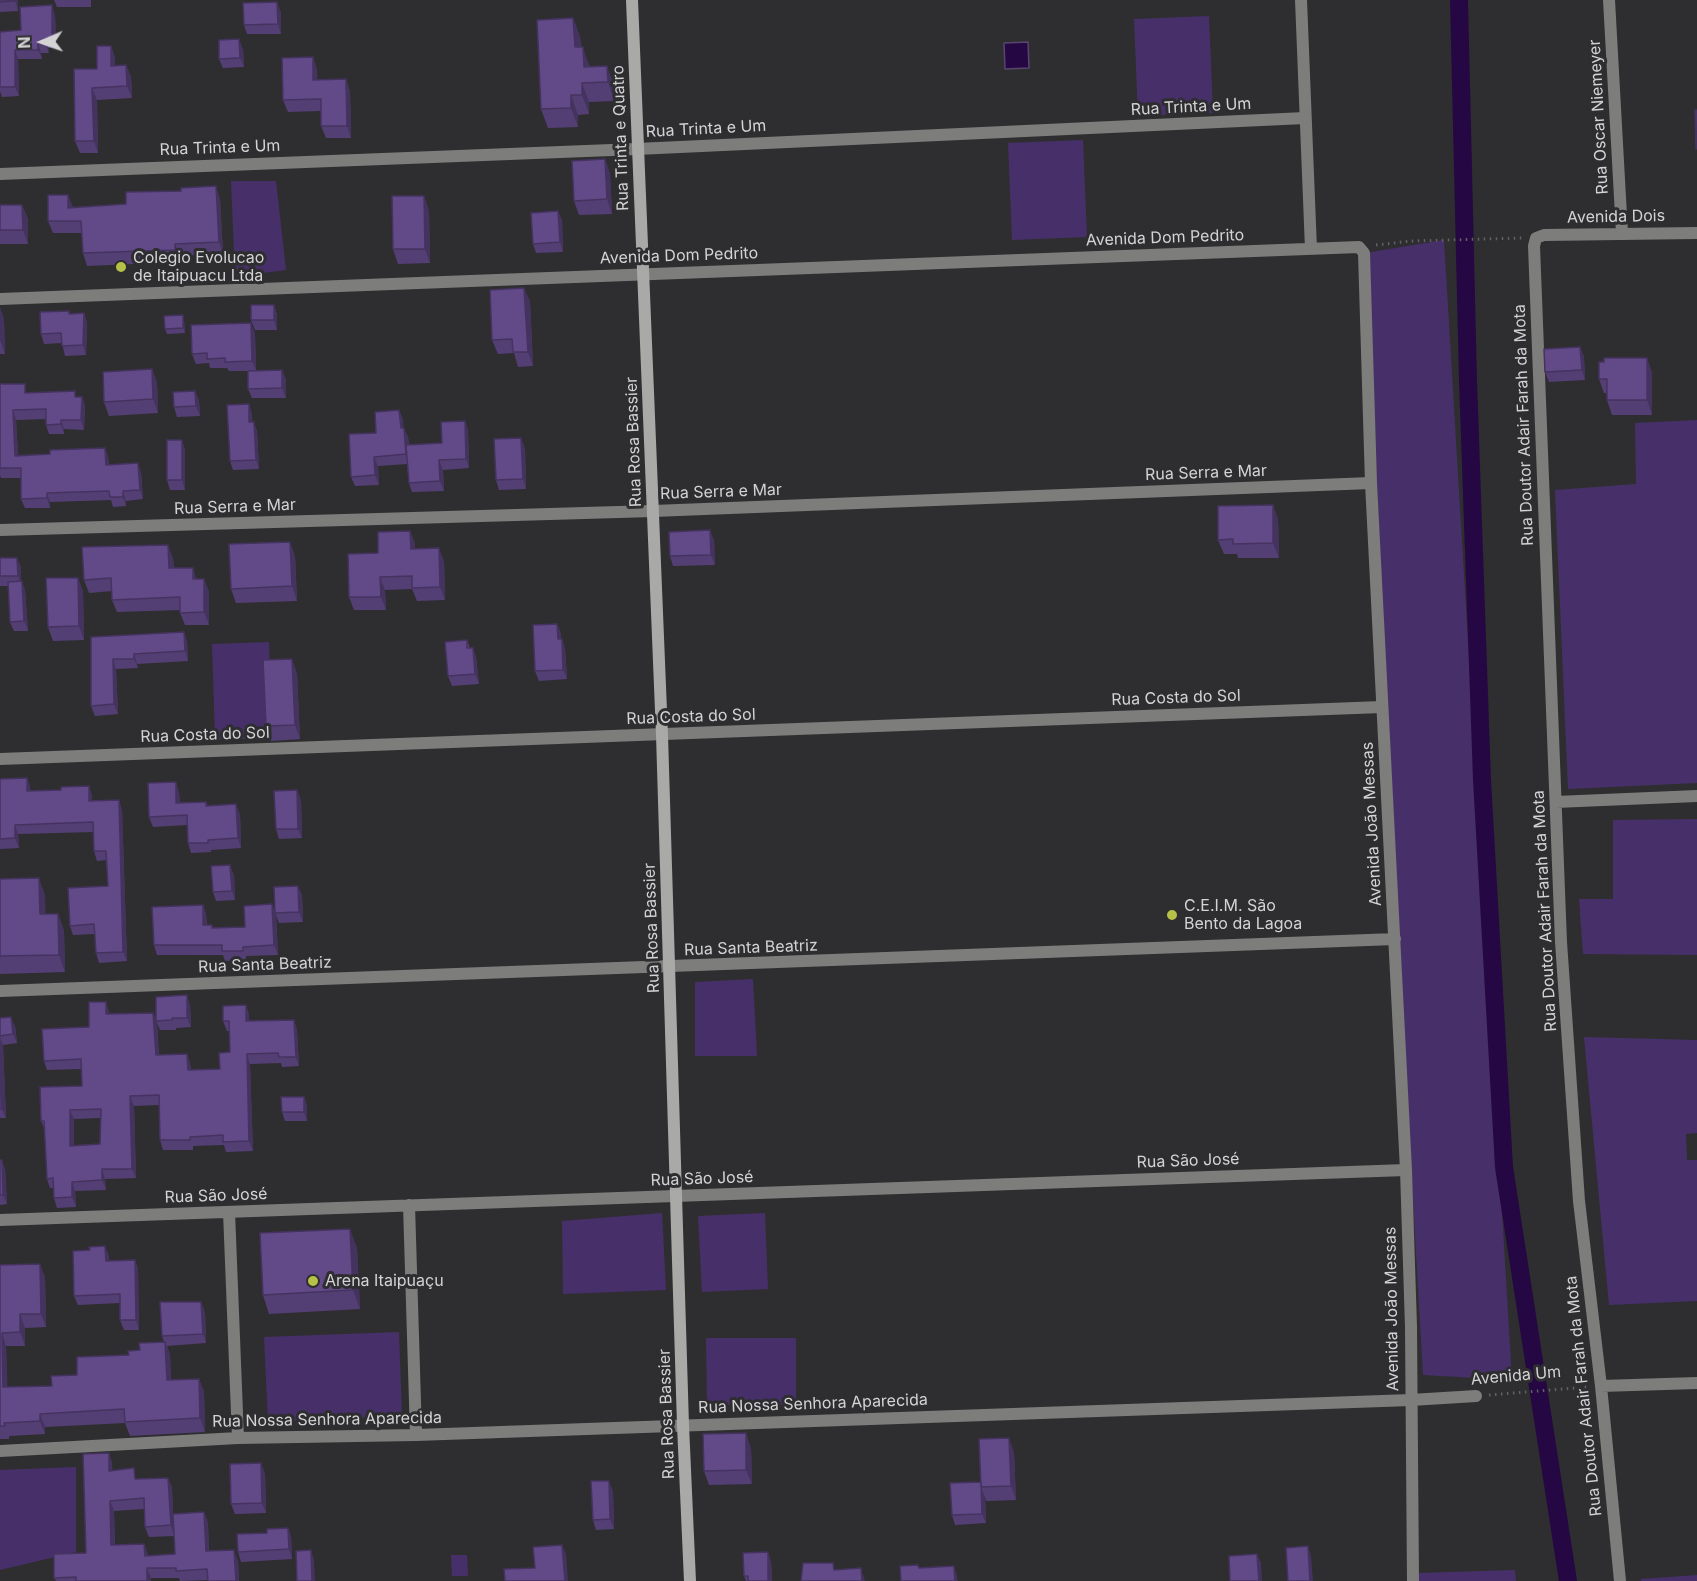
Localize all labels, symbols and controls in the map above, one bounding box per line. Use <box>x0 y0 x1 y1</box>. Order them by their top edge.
north arrow <box>12 12 72 72</box>
text: N <box>14 36 34 49</box>
street label: Rua Oscar Niemeyer <box>1585 39 1613 195</box>
street label: Rua Trinta e Quatro <box>609 65 633 211</box>
street label: Rua Trinta e Um <box>1130 94 1252 120</box>
street label: Rua Trinta e Um <box>645 116 767 142</box>
street label: Rua Trinta e Um <box>159 136 281 160</box>
street label: Avenida Dois <box>1567 207 1665 227</box>
street label: Avenida Dom Pedrito <box>1086 226 1244 250</box>
street label: Avenida Dom Pedrito <box>600 244 758 268</box>
place label: Colegio Evolucao de Itaipuacu Ltda <box>133 248 264 286</box>
marker: Colegio Evolucao de Itaipuacu Ltda <box>114 260 128 274</box>
street label: Rua Doutor Adair Farah da Mota <box>1510 304 1538 546</box>
street label: Rua Rosa Bassier <box>622 377 646 507</box>
street label: Rua Serra e Mar <box>1145 461 1267 485</box>
street label: Rua Serra e Mar <box>660 480 782 504</box>
street label: Rua Serra e Mar <box>174 495 296 519</box>
street label: Rua Costa do Sol <box>1111 686 1241 710</box>
street label: Rua Costa do Sol <box>626 705 756 729</box>
street label: Rua Costa do Sol <box>140 723 270 747</box>
street label: Avenida João Messas <box>1358 741 1386 907</box>
street label: Rua Doutor Adair Farah da Mota <box>1529 790 1561 1032</box>
street label: Rua Rosa Bassier <box>640 863 664 993</box>
place label: C.E.I.M. São Bento da Lagoa <box>1184 896 1302 934</box>
marker: C.E.I.M. São Bento da Lagoa <box>1165 908 1179 922</box>
street label: Rua Santa Beatriz <box>684 936 818 960</box>
street label: Rua Santa Beatriz <box>198 953 332 977</box>
street label: Rua São José <box>1136 1150 1240 1172</box>
street label: Rua São José <box>650 1168 754 1190</box>
street label: Rua São José <box>164 1185 268 1207</box>
street label: Avenida João Messas <box>1381 1227 1403 1391</box>
place label: Arena Itaipuaçu <box>325 1271 444 1291</box>
marker: Arena Itaipuaçu <box>306 1274 320 1288</box>
street label: Rua Doutor Adair Farah da Mota <box>1562 1275 1606 1517</box>
street label: Rua Rosa Bassier <box>655 1349 679 1479</box>
street label: Avenida Um <box>1470 1362 1562 1390</box>
street label: Rua Nossa Senhora Aparecida <box>698 1390 928 1418</box>
street label: Rua Nossa Senhora Aparecida <box>212 1408 442 1432</box>

